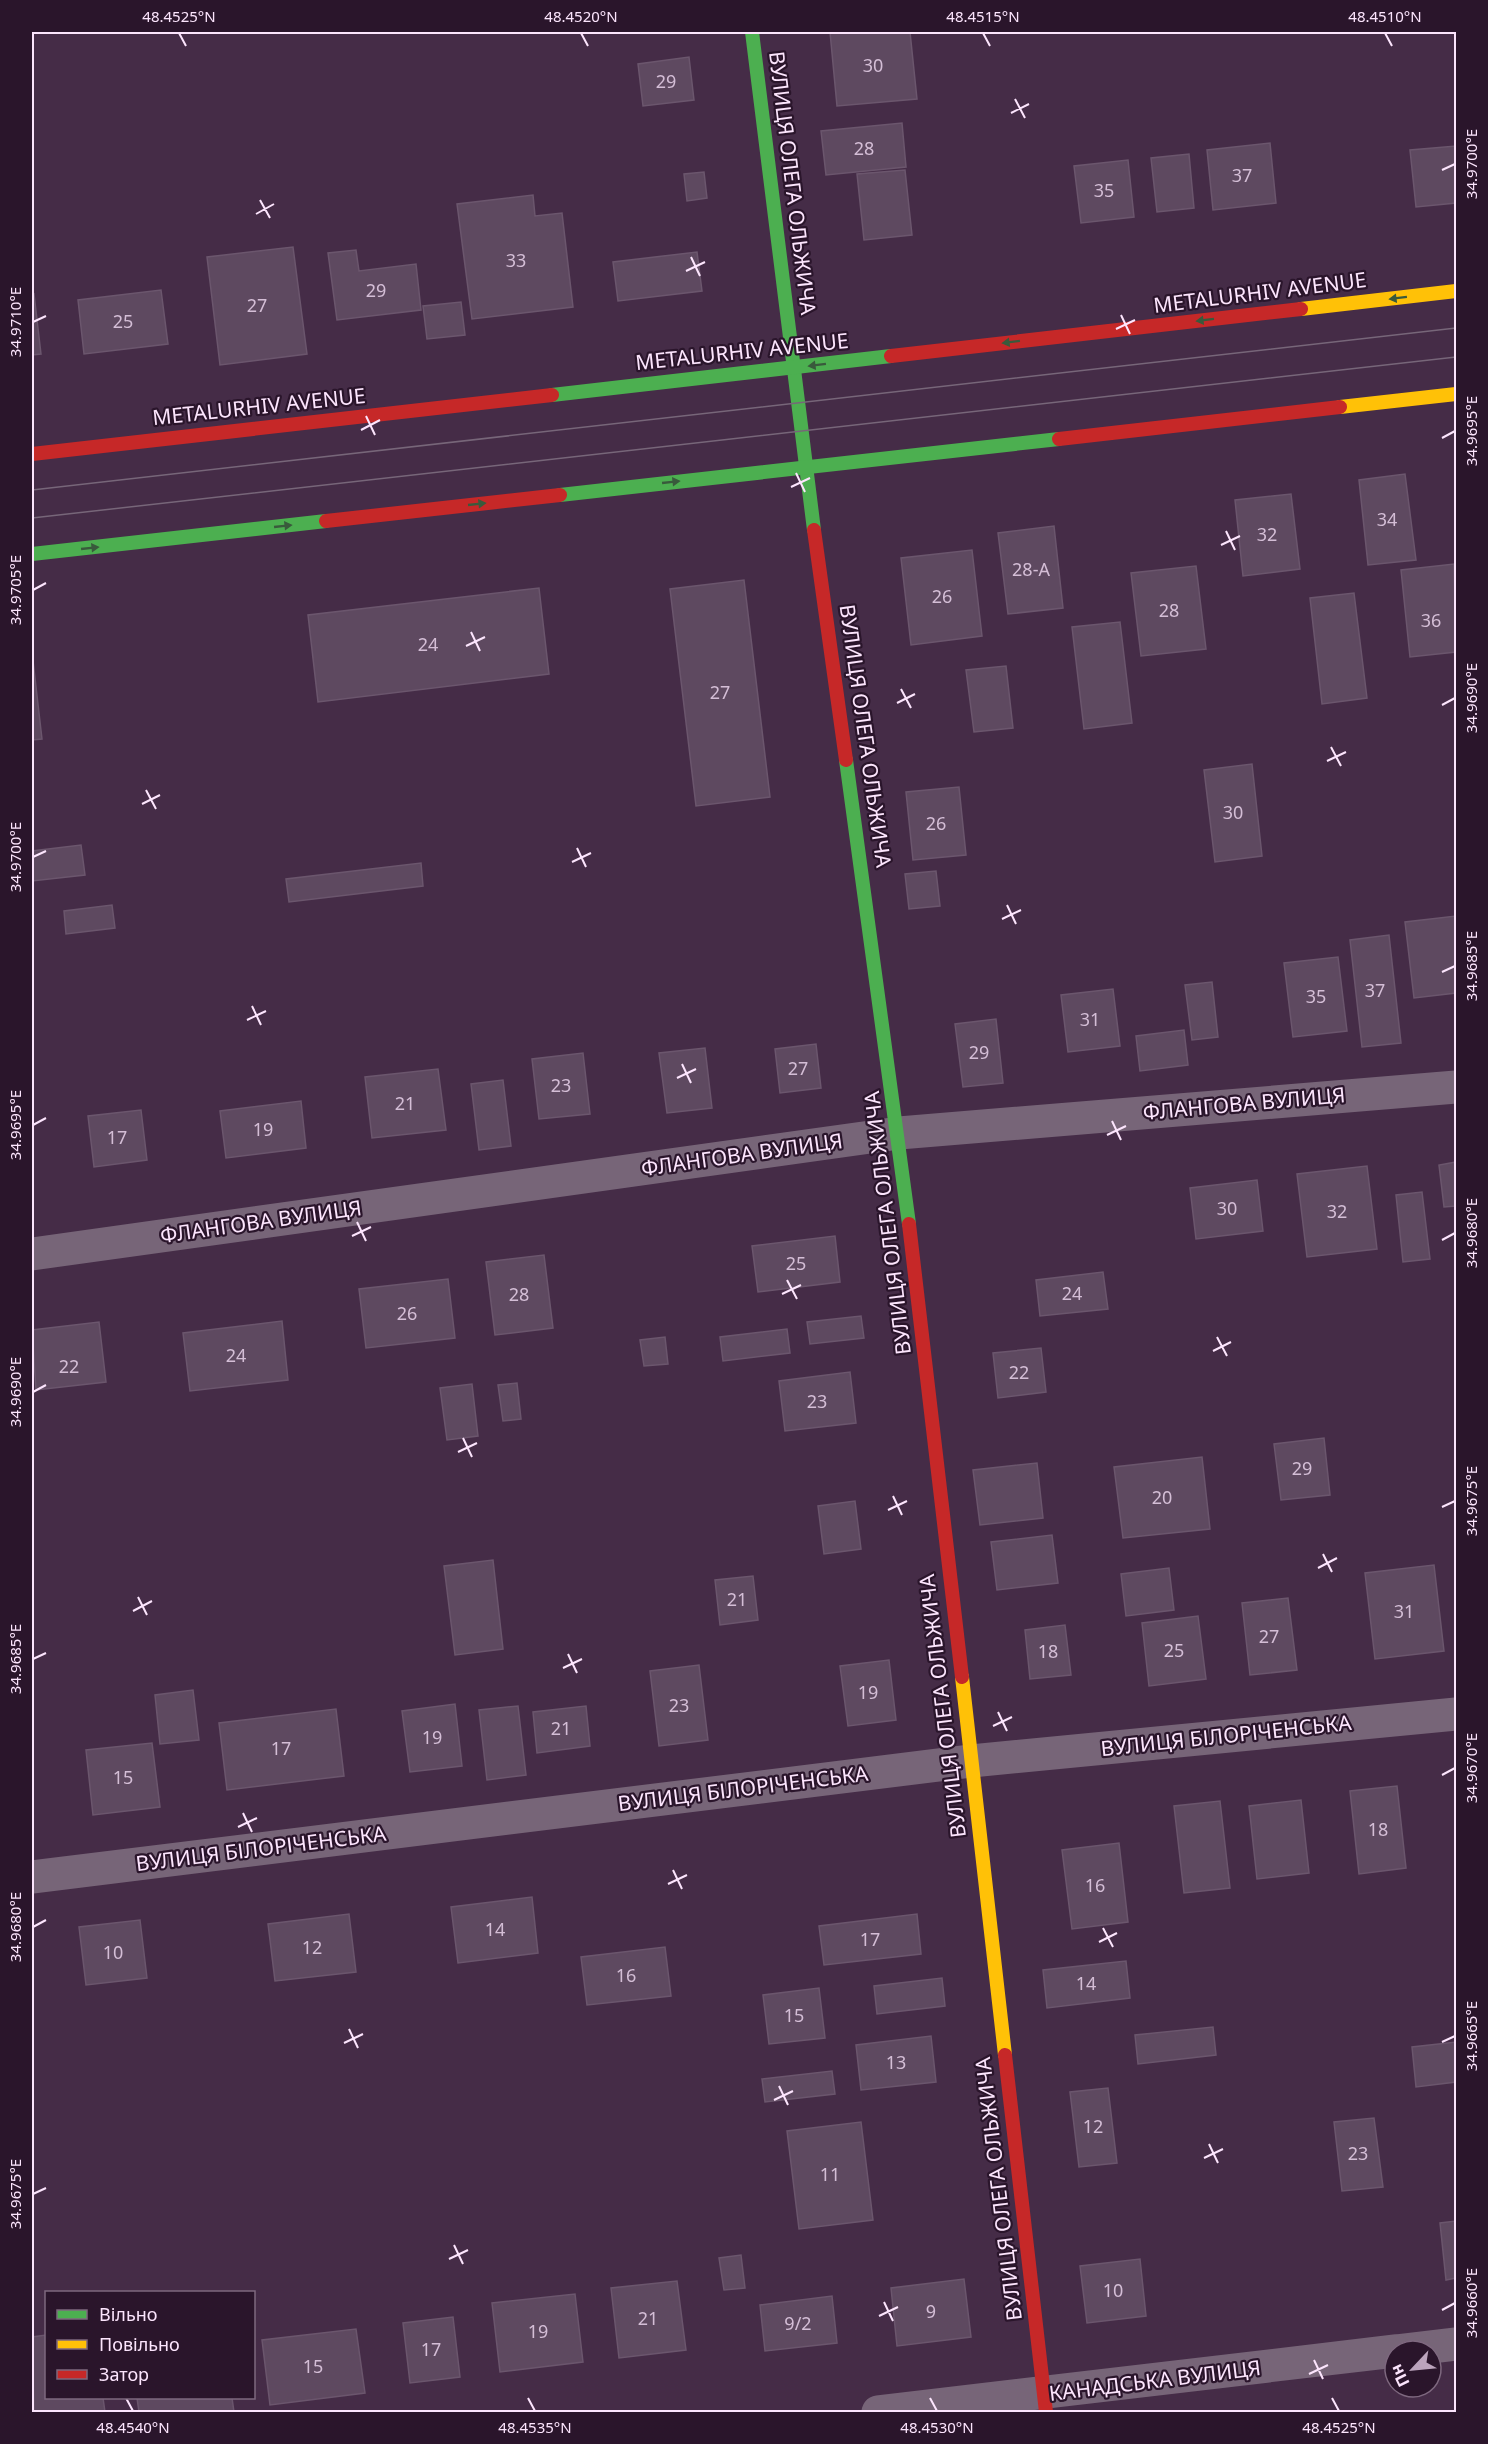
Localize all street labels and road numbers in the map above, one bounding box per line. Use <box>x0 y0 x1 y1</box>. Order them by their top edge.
street label: ВУЛИЦЯ ОЛЕГА ОЛЬЖИЧА <box>763 49 823 317</box>
street label: METALURHIV AVENUE <box>1152 265 1368 319</box>
street label: METALURHIV AVENUE <box>634 326 850 376</box>
street label: METALURHIV AVENUE <box>151 381 367 431</box>
street label: ВУЛИЦЯ ОЛЕГА ОЛЬЖИЧА <box>834 603 898 870</box>
street label: ФЛАНГОВА ВУЛИЦЯ <box>1141 1080 1346 1126</box>
street label: ВУЛИЦЯ ОЛЕГА ОЛЬЖИЧА <box>857 1089 917 1357</box>
street label: ФЛАНГОВА ВУЛИЦЯ <box>639 1126 844 1182</box>
street label: ФЛАНГОВА ВУЛИЦЯ <box>158 1193 363 1249</box>
street label: ВУЛИЦЯ ОЛЕГА ОЛЬЖИЧА <box>912 1572 972 1840</box>
street label: ВУЛИЦЯ БІЛОРІЧЕНСЬКА <box>1099 1708 1353 1762</box>
street label: ВУЛИЦЯ БІЛОРІЧЕНСЬКА <box>616 1759 870 1817</box>
street label: ВУЛИЦЯ БІЛОРІЧЕНСЬКА <box>134 1819 388 1877</box>
street label: ВУЛИЦЯ ОЛЕГА ОЛЬЖИЧА <box>968 2055 1028 2323</box>
street label: КАНАДСЬКА ВУЛИЦЯ <box>1047 2353 1262 2407</box>

